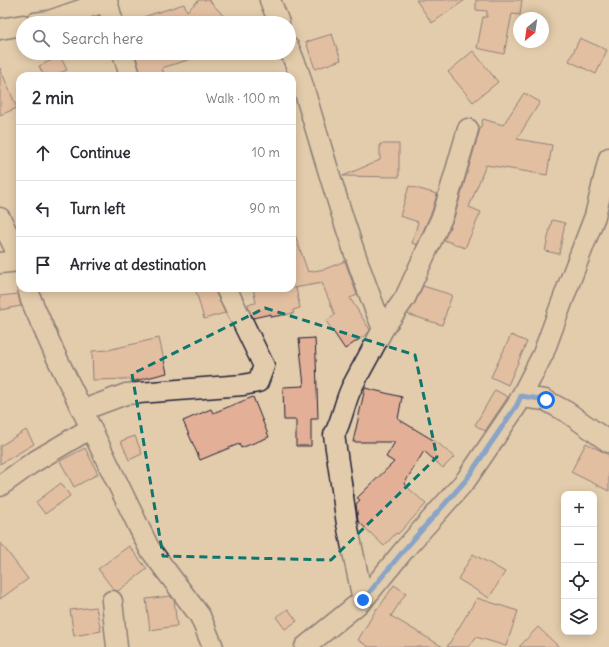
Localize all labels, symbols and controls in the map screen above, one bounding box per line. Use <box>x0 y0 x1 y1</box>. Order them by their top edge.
north arrow <box>513 12 549 48</box>
search box <box>16 16 296 60</box>
icon: search <box>30 27 52 49</box>
text: Search here <box>62 29 143 48</box>
text: 2 min <box>32 87 74 109</box>
text: Walk · 100 m <box>206 90 280 107</box>
icon: ahead <box>32 142 54 164</box>
text: Continue <box>70 143 131 162</box>
text: 10 m <box>252 144 280 161</box>
icon: left <box>32 198 54 220</box>
text: Turn left <box>70 199 125 218</box>
text: 90 m <box>249 200 280 217</box>
icon: arrive <box>32 254 54 276</box>
text: Arrive at destination <box>70 255 206 274</box>
route start <box>537 391 555 409</box>
map controls <box>561 491 597 635</box>
button: + <box>561 491 597 527</box>
button: − <box>561 527 597 563</box>
button: locate <box>561 563 597 599</box>
route end <box>354 591 372 609</box>
button: layers <box>561 599 597 635</box>

